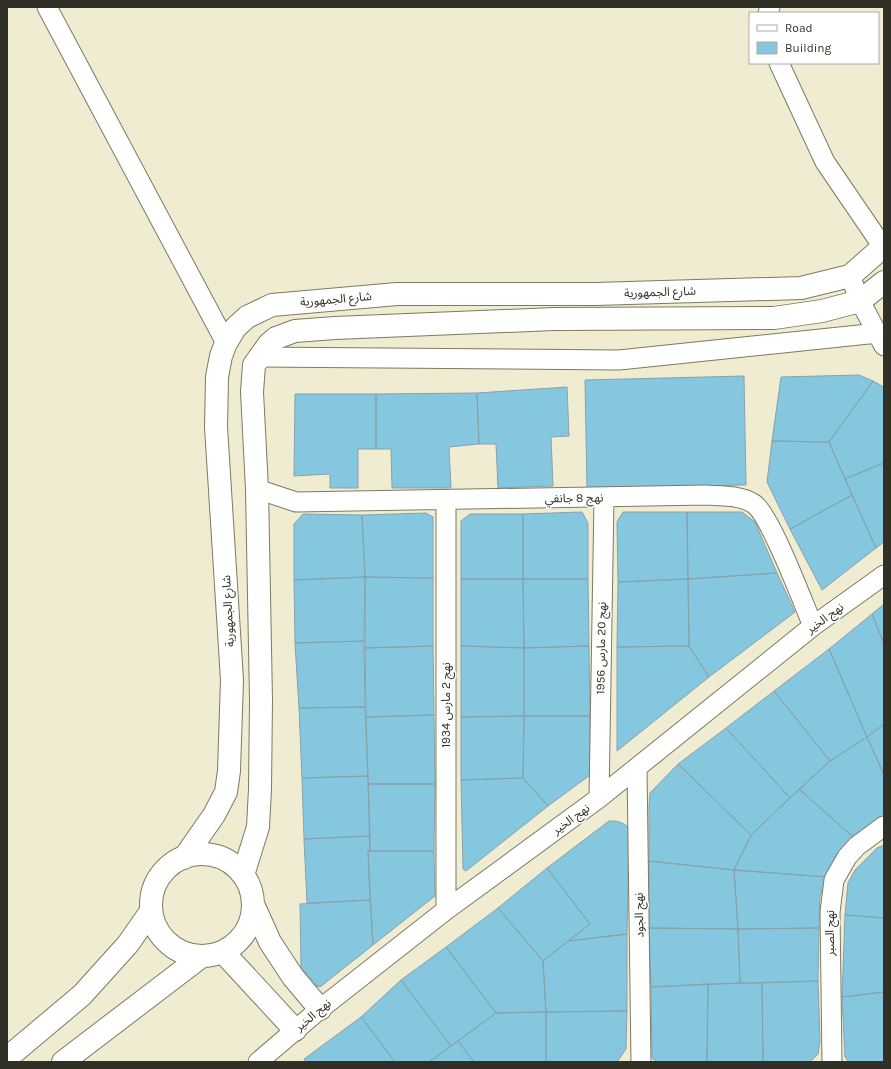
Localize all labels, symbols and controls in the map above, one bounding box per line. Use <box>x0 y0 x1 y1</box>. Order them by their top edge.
legend <box>749 12 879 64</box>
text: Road <box>785 21 813 35</box>
text: Building <box>785 41 832 55</box>
street label: شارع الجمهورية <box>624 284 696 302</box>
street label: شارع الجمهورية <box>300 289 373 311</box>
street label: نهج 8 جانفي <box>545 490 604 508</box>
street label: شارع الجمهورية <box>219 575 239 647</box>
street label: نهج الخير <box>803 600 848 638</box>
street label: نهج 20 مارس 1956 <box>593 602 611 694</box>
street label: نهج 2 مارس 1934 <box>439 662 455 748</box>
street label: نهج الخير <box>549 801 594 839</box>
street label: نهج الجود <box>632 892 648 938</box>
street label: نهج الصبر <box>823 910 839 957</box>
street label: نهج الخير <box>291 996 335 1036</box>

